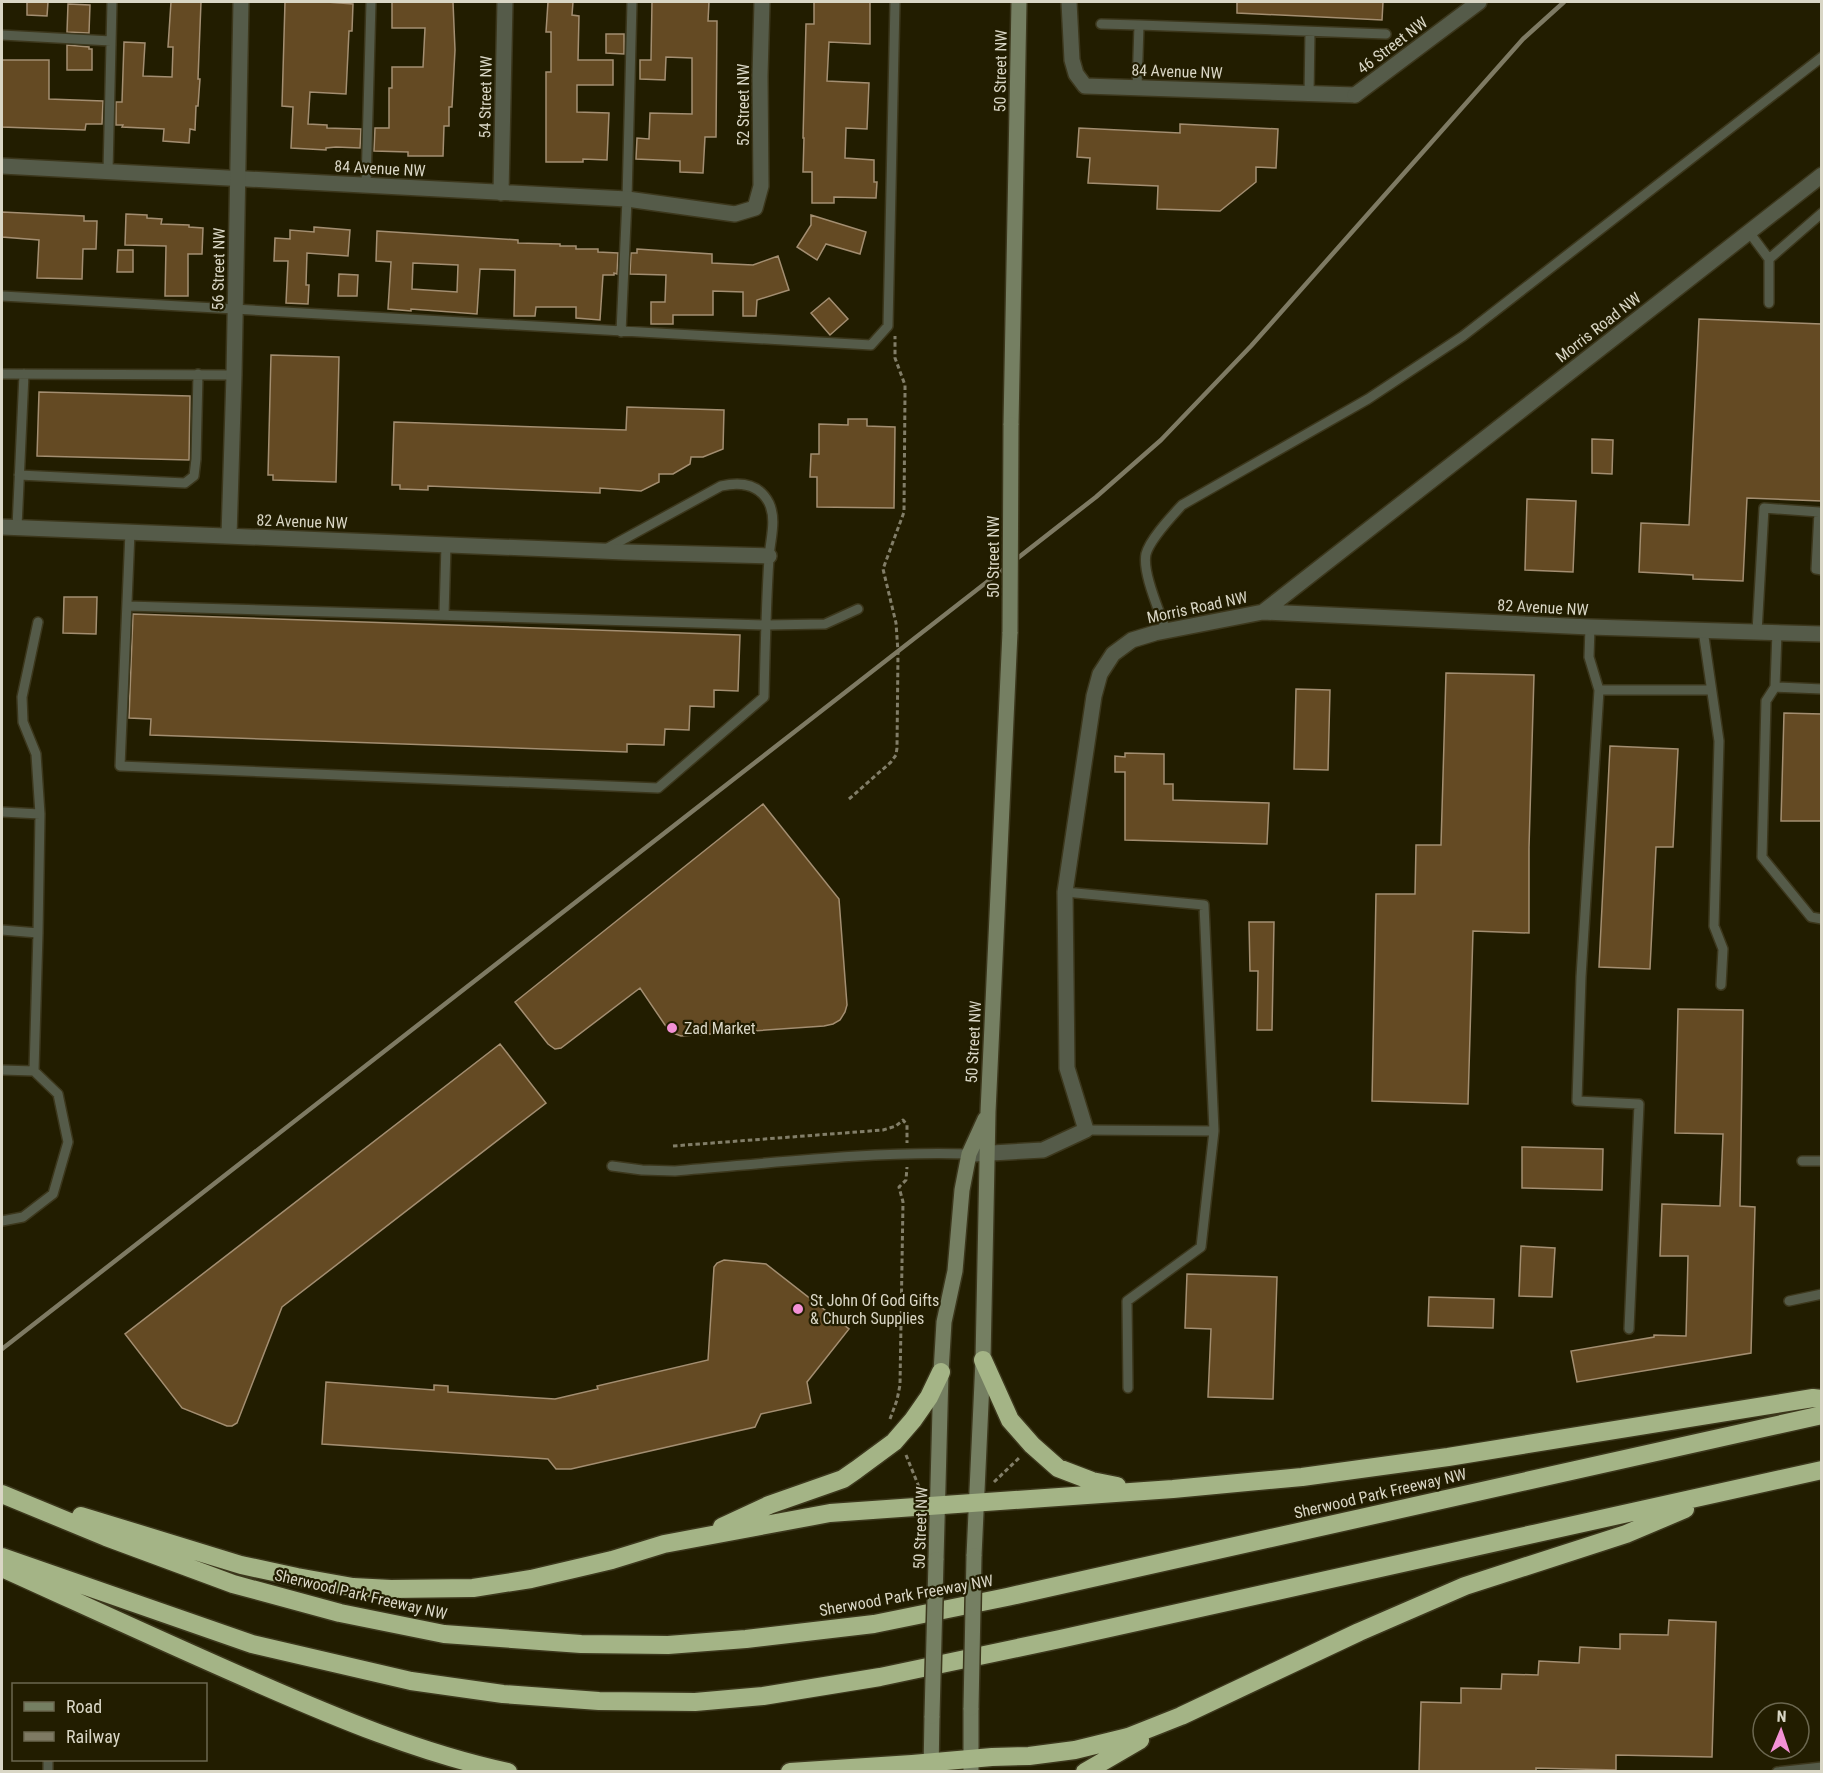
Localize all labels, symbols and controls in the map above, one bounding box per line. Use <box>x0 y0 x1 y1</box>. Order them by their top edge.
street label: 46 Street NW <box>1354 13 1431 78</box>
street label: 50 Street NW <box>990 29 1011 113</box>
street label: 54 Street NW <box>475 55 496 139</box>
street label: 84 Avenue NW <box>1131 60 1223 83</box>
street label: 52 Street NW <box>734 64 753 146</box>
street label: 84 Avenue NW <box>334 157 426 180</box>
street label: 56 Street NW <box>208 227 229 311</box>
street label: Morris Road NW <box>1552 288 1645 366</box>
street label: 82 Avenue NW <box>256 510 348 533</box>
street label: 50 Street NW <box>984 516 1003 598</box>
street label: Morris Road NW <box>1145 588 1249 627</box>
street label: 82 Avenue NW <box>1497 596 1589 619</box>
street label: 50 Street NW <box>962 1000 985 1084</box>
place label: Zad Market <box>684 1019 756 1038</box>
marker: Zad Market <box>665 1021 679 1035</box>
place label: St John Of God Gifts & Church Supplies <box>810 1291 939 1328</box>
marker: St John Of God Gifts & Church Supplies <box>791 1302 805 1316</box>
street label: Sherwood Park Freeway NW <box>1292 1464 1468 1523</box>
street label: 50 Street NW <box>910 1486 931 1570</box>
street label: Sherwood Park Freeway NW <box>273 1565 449 1624</box>
street label: Sherwood Park Freeway NW <box>818 1571 995 1620</box>
legend <box>12 1683 207 1761</box>
text: Road <box>66 1696 102 1717</box>
north arrow <box>1751 1701 1811 1761</box>
text: N <box>1776 1707 1787 1726</box>
text: Railway <box>66 1726 121 1747</box>

